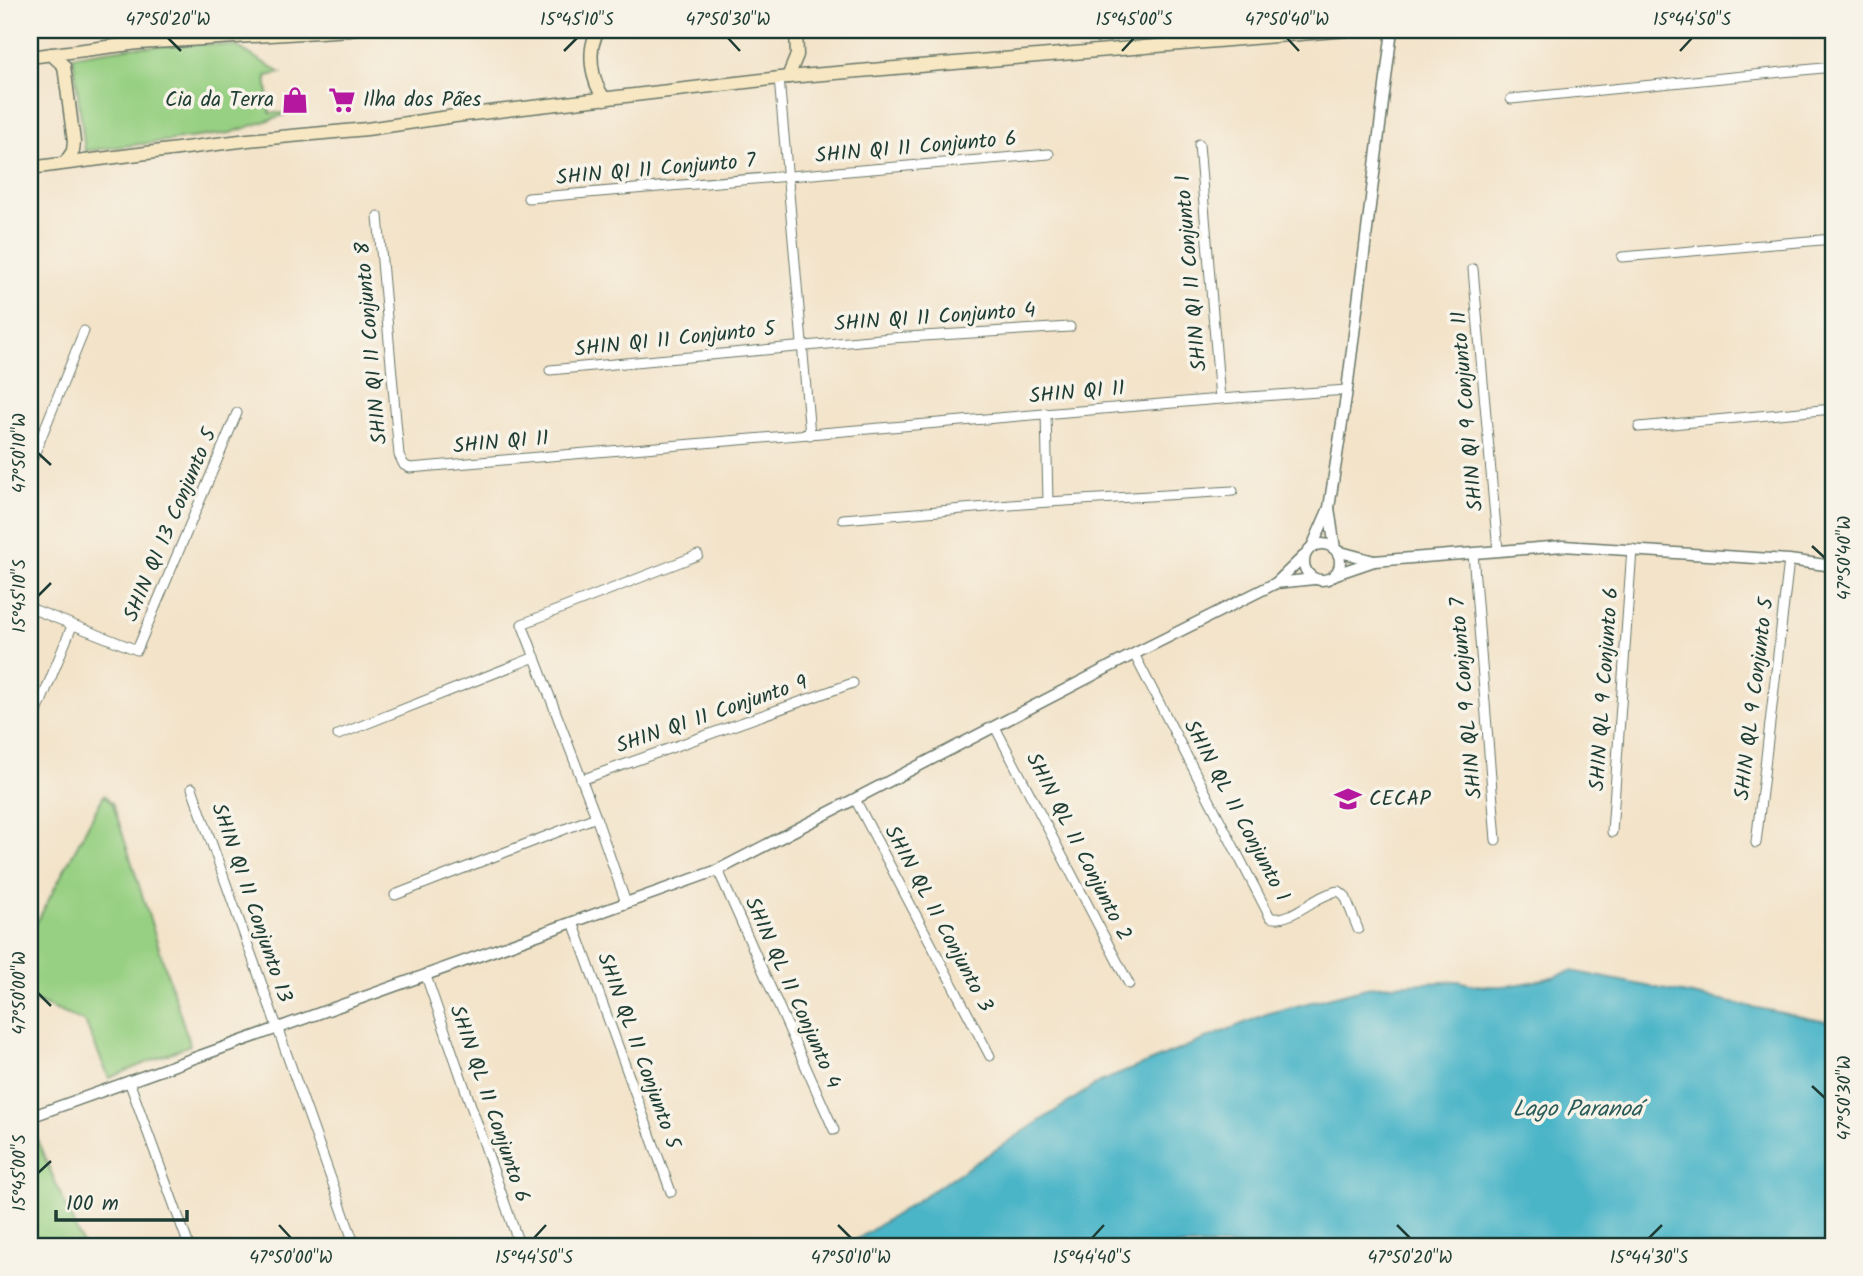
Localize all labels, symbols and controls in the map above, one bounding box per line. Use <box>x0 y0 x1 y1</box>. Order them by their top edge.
text: 47°50'20"W <box>125 6 211 35</box>
text: 15°45'10"S <box>540 6 614 35</box>
text: 47°50'30"W <box>686 6 770 35</box>
text: 15°45'00"S <box>1095 6 1173 35</box>
text: 47°50'40"W <box>1245 6 1329 35</box>
text: 15°44'50"S <box>1653 6 1731 35</box>
place label: Cia da Terra <box>165 84 274 117</box>
place label: Ilha dos Pães <box>363 84 481 117</box>
shop icon: Cia da Terra <box>280 85 310 115</box>
supermarket icon: Ilha dos Pães <box>327 85 357 115</box>
street label: SHIN QI 11 Conjunto 6 <box>814 123 1018 173</box>
street label: SHIN QI 11 Conjunto 7 <box>555 145 758 195</box>
street label: SHIN QI 11 Conjunto 1 <box>1167 173 1217 373</box>
street label: SHIN QI 11 Conjunto 8 <box>347 240 397 446</box>
street label: SHIN QI 11 Conjunto 4 <box>833 294 1037 342</box>
street label: SHIN QI 9 Conjunto 11 <box>1443 310 1493 512</box>
street label: SHIN QI 11 Conjunto 5 <box>573 313 779 367</box>
street label: SHIN QI 11 <box>1028 372 1126 414</box>
text: 47°50'10"W <box>6 413 35 493</box>
street label: SHIN QI 13 Conjunto 5 <box>115 422 227 627</box>
street label: SHIN QI 11 <box>452 422 550 464</box>
text: 47°50'40"W <box>1831 516 1860 600</box>
text: 15°45'10"S <box>6 559 35 633</box>
street label: SHIN QL 9 Conjunto 6 <box>1581 586 1629 792</box>
street label: SHIN QL 9 Conjunto 5 <box>1726 594 1784 802</box>
street label: SHIN QL 9 Conjunto 7 <box>1442 595 1492 800</box>
street label: SHIN QI 11 Conjunto 9 <box>612 667 812 763</box>
street label: SHIN QL 11 Conjunto 1 <box>1174 714 1298 908</box>
street label: SHIN QL 11 Conjunto 2 <box>1016 747 1140 947</box>
place label: CECAP <box>1369 783 1431 816</box>
school or university icon: CECAP <box>1333 784 1363 814</box>
street label: SHIN QI 11 Conjunto 13 <box>201 799 301 1007</box>
street label: SHIN QL 11 Conjunto 3 <box>875 820 1001 1018</box>
street label: SHIN QL 11 Conjunto 4 <box>735 892 849 1094</box>
street label: SHIN QL 11 Conjunto 5 <box>587 948 689 1155</box>
text: 47°50'00"W <box>6 951 35 1035</box>
street label: SHIN QL 11 Conjunto 6 <box>440 1001 538 1207</box>
text: 47°50'30"W <box>1831 1056 1860 1140</box>
water label: Lago Paranoá <box>1512 1092 1648 1128</box>
text: 15°45'00"S <box>6 1134 35 1212</box>
scale bar <box>56 1178 187 1222</box>
text: 100 m <box>66 1188 119 1221</box>
text: 47°50'00"W <box>249 1244 333 1273</box>
text: 15°44'50"S <box>495 1244 573 1273</box>
text: 47°50'10"W <box>811 1244 891 1273</box>
text: 15°44'40"S <box>1053 1244 1132 1273</box>
text: 47°50'20"W <box>1367 1244 1453 1273</box>
text: 15°44'30"S <box>1610 1244 1689 1273</box>

